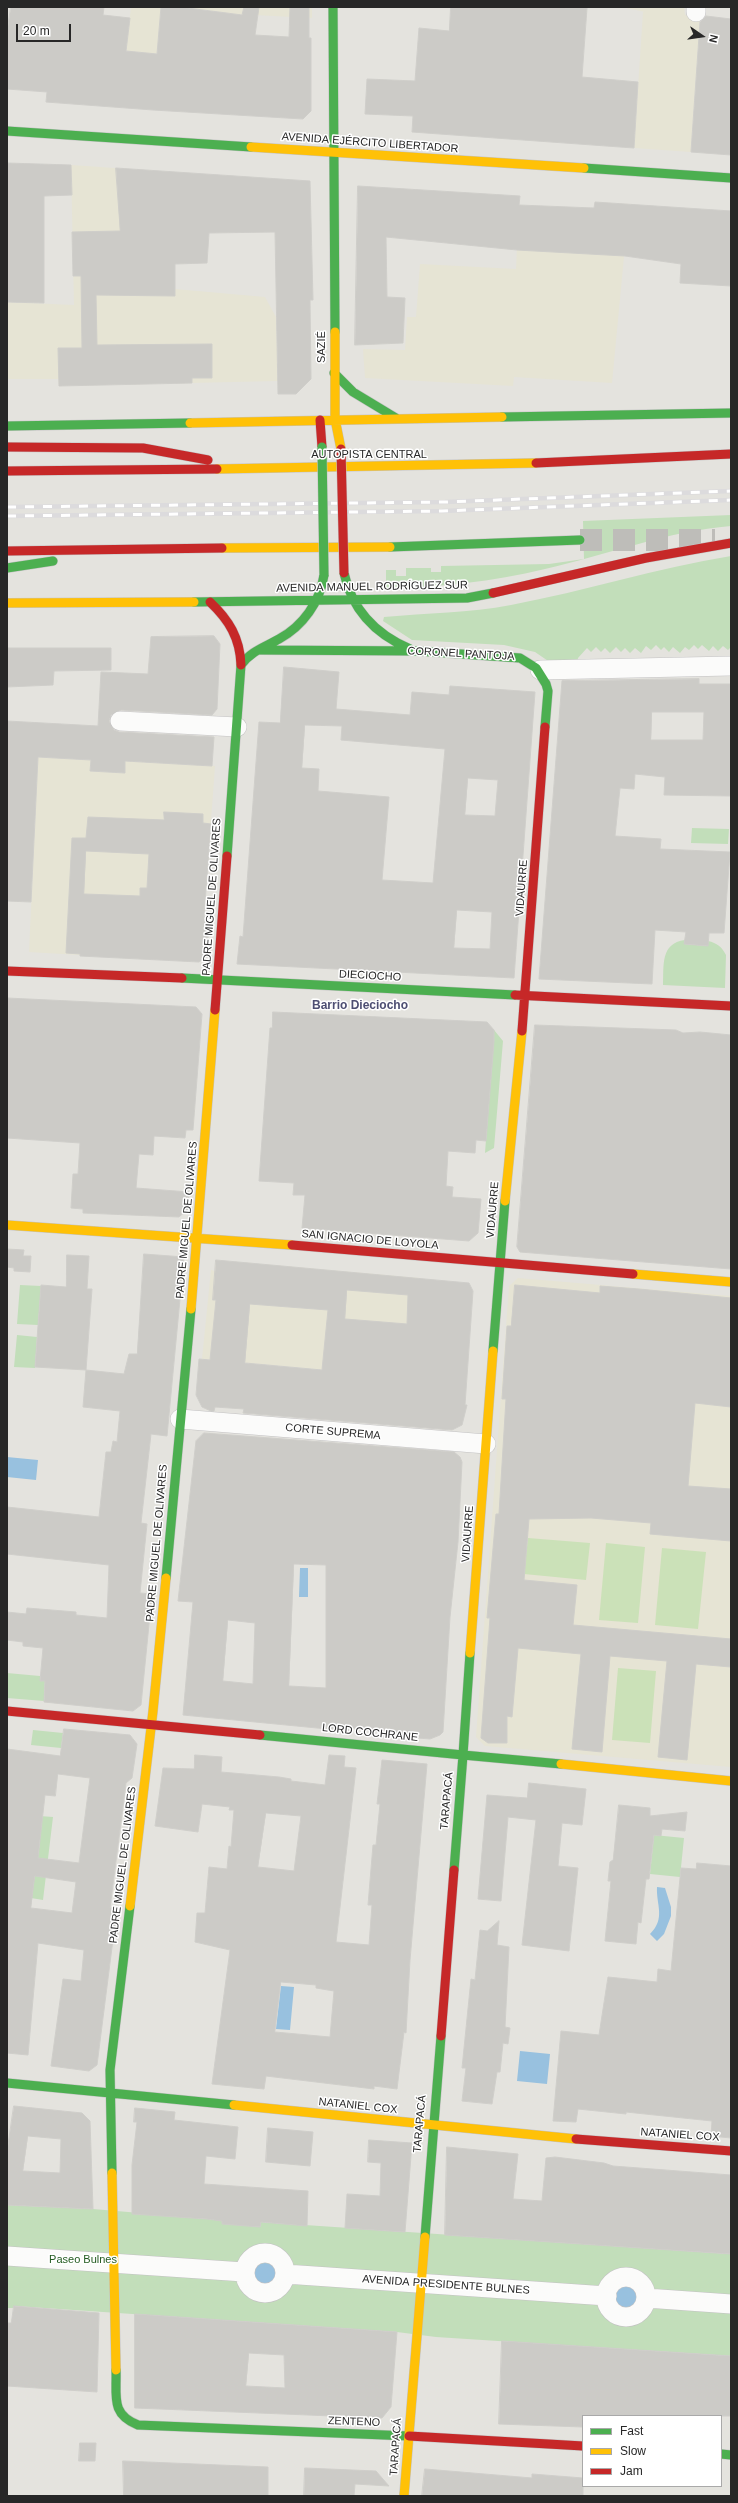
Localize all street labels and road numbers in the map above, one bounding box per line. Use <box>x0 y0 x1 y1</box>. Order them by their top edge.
street label: AVENIDA EJÉRCITO LIBERTADOR <box>281 130 459 156</box>
street label: SAZIÉ <box>315 331 329 363</box>
street label: AUTOPISTA CENTRAL <box>311 448 427 462</box>
street label: AVENIDA MANUEL RODRÍGUEZ SUR <box>276 579 468 595</box>
street label: CORONEL PANTOJA <box>407 645 515 663</box>
street label: PADRE MIGUEL DE OLIVARES <box>200 818 224 976</box>
street label: VIDAURRE <box>513 859 531 917</box>
street label: DIECIOCHO <box>339 968 401 984</box>
street label: PADRE MIGUEL DE OLIVARES <box>174 1141 200 1299</box>
street label: VIDAURRE <box>484 1181 502 1239</box>
street label: SAN IGNACIO DE LOYOLA <box>301 1227 439 1253</box>
street label: CORTE SUPREMA <box>285 1421 381 1443</box>
street label: PADRE MIGUEL DE OLIVARES <box>144 1464 170 1622</box>
street label: VIDAURRE <box>459 1505 477 1563</box>
street label: LORD COCHRANE <box>321 1721 419 1745</box>
street label: TARAPACÁ <box>438 1772 456 1830</box>
street label: PADRE MIGUEL DE OLIVARES <box>107 1786 139 1944</box>
street label: NATANIEL COX <box>318 2095 398 2117</box>
street label: TARAPACÁ <box>411 2095 429 2153</box>
street label: NATANIEL COX <box>640 2126 720 2144</box>
street label: AVENIDA PRESIDENTE BULNES <box>362 2273 530 2297</box>
street label: ZENTENO <box>328 2414 380 2430</box>
street label: TARAPACÁ <box>387 2418 405 2476</box>

